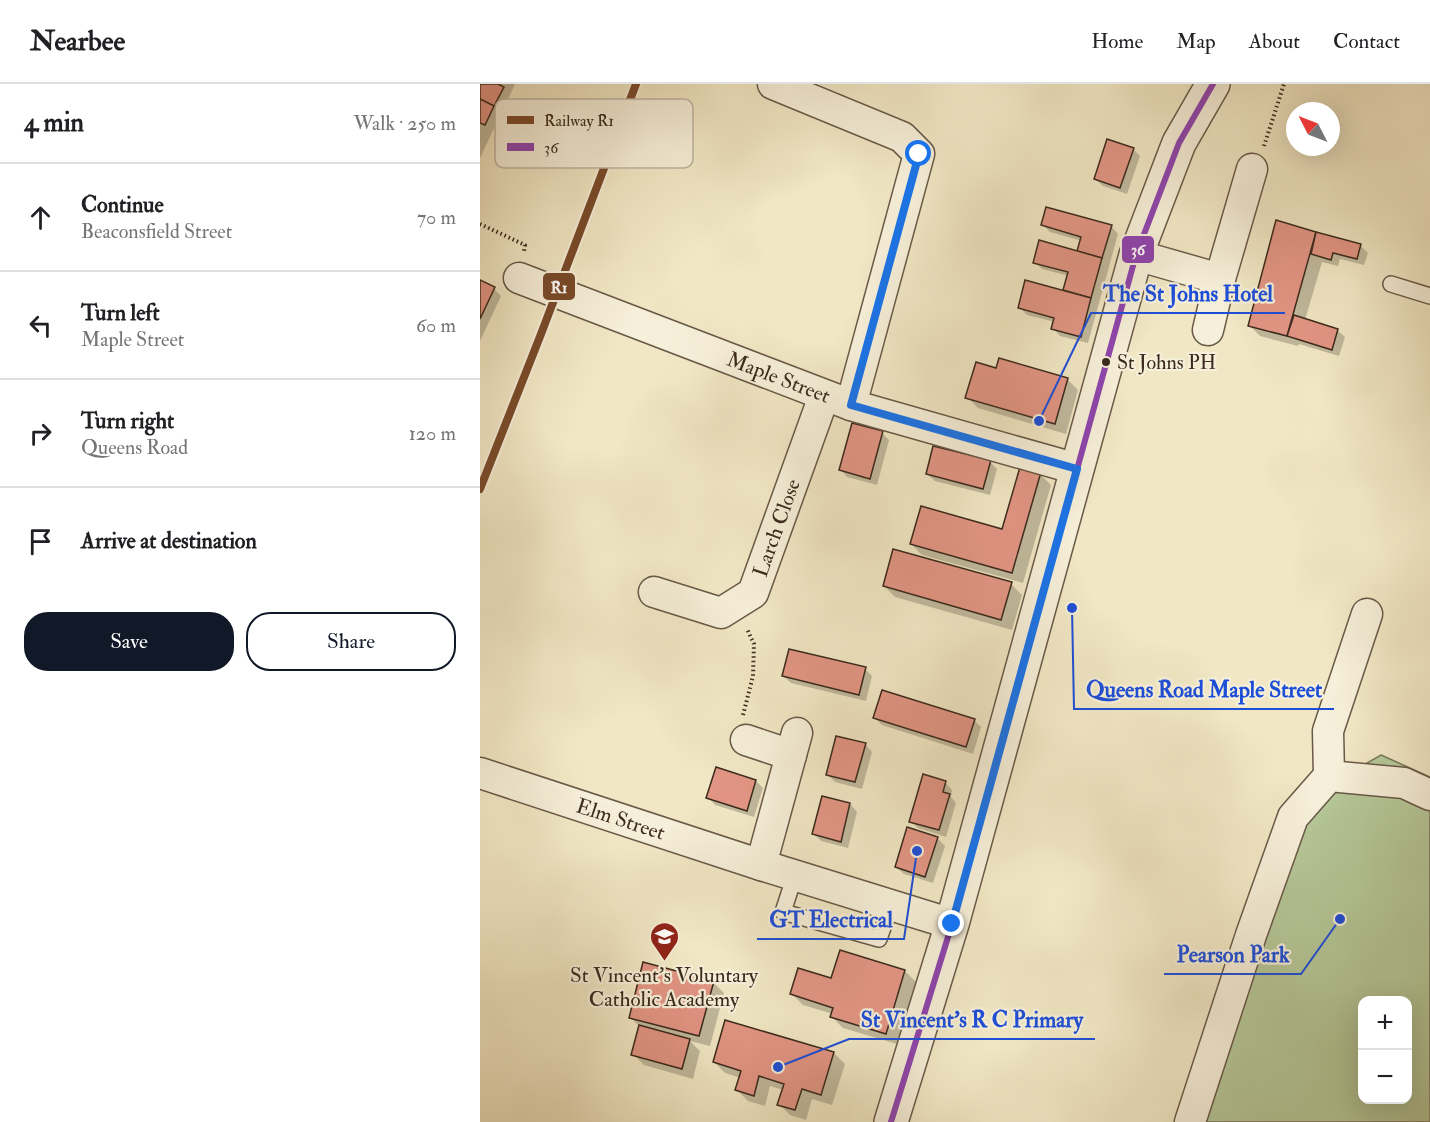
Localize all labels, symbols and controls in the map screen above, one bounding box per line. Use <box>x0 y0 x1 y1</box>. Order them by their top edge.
text: Nearbee <box>30 24 125 59</box>
text: Home <box>1091 28 1143 55</box>
text: Map <box>1176 28 1216 55</box>
text: About <box>1249 28 1300 55</box>
text: Contact <box>1333 28 1400 55</box>
legend <box>495 99 693 168</box>
north arrow <box>1286 102 1340 156</box>
text: 4 min <box>24 107 84 139</box>
text: Walk · 250 m <box>353 111 456 136</box>
text: Railway R1 <box>544 111 614 131</box>
text: 36 <box>544 138 559 158</box>
route start <box>905 140 931 166</box>
text: Continue <box>81 191 164 219</box>
icon: ahead <box>24 201 57 234</box>
text: 70 m <box>417 205 456 230</box>
text: Beaconsfield Street <box>81 219 232 244</box>
line badge: 36 <box>1121 235 1155 264</box>
text: 36 <box>1131 240 1147 260</box>
line badge: R1 <box>542 272 576 301</box>
callout: The St Johns Hotel <box>1091 273 1285 313</box>
text: R1 <box>550 278 568 298</box>
text: The St Johns Hotel <box>1102 280 1273 309</box>
text: Turn left <box>81 299 160 327</box>
icon: left <box>24 309 57 342</box>
text: 60 m <box>416 313 456 338</box>
text: Maple Street <box>81 327 184 352</box>
street label: Maple Street <box>723 345 834 409</box>
place label: St Johns PH <box>1117 350 1216 375</box>
marker: St Johns PH <box>1100 356 1112 368</box>
text: Turn right <box>81 407 174 435</box>
icon: right <box>24 417 57 450</box>
text: 120 m <box>409 421 456 446</box>
text: Queens Road <box>81 435 188 460</box>
street label: Larch Close <box>746 475 807 581</box>
icon: arrive <box>24 525 57 558</box>
text: Arrive at destination <box>81 527 257 555</box>
button: Save <box>24 612 234 671</box>
button: Share <box>246 612 456 671</box>
callout: Queens Road Maple Street <box>1074 669 1334 709</box>
text: Queens Road Maple Street <box>1086 676 1323 705</box>
street label: Elm Street <box>573 792 669 846</box>
callout: GT Electrical <box>757 899 904 939</box>
text: GT Electrical <box>769 906 893 934</box>
route end <box>938 910 964 936</box>
school or university icon: St Vincent's Voluntary Catholic Academy <box>648 920 680 962</box>
callout: Pearson Park <box>1164 934 1301 974</box>
text: Pearson Park <box>1177 941 1290 969</box>
place label: St Vincent's Voluntary Catholic Academy <box>570 962 759 1013</box>
map controls <box>1358 996 1412 1104</box>
button: + <box>1358 996 1412 1050</box>
callout: St Vincent's R C Primary <box>849 999 1095 1039</box>
text: St Vincent's R C Primary <box>861 1006 1084 1035</box>
button: − <box>1358 1050 1412 1104</box>

